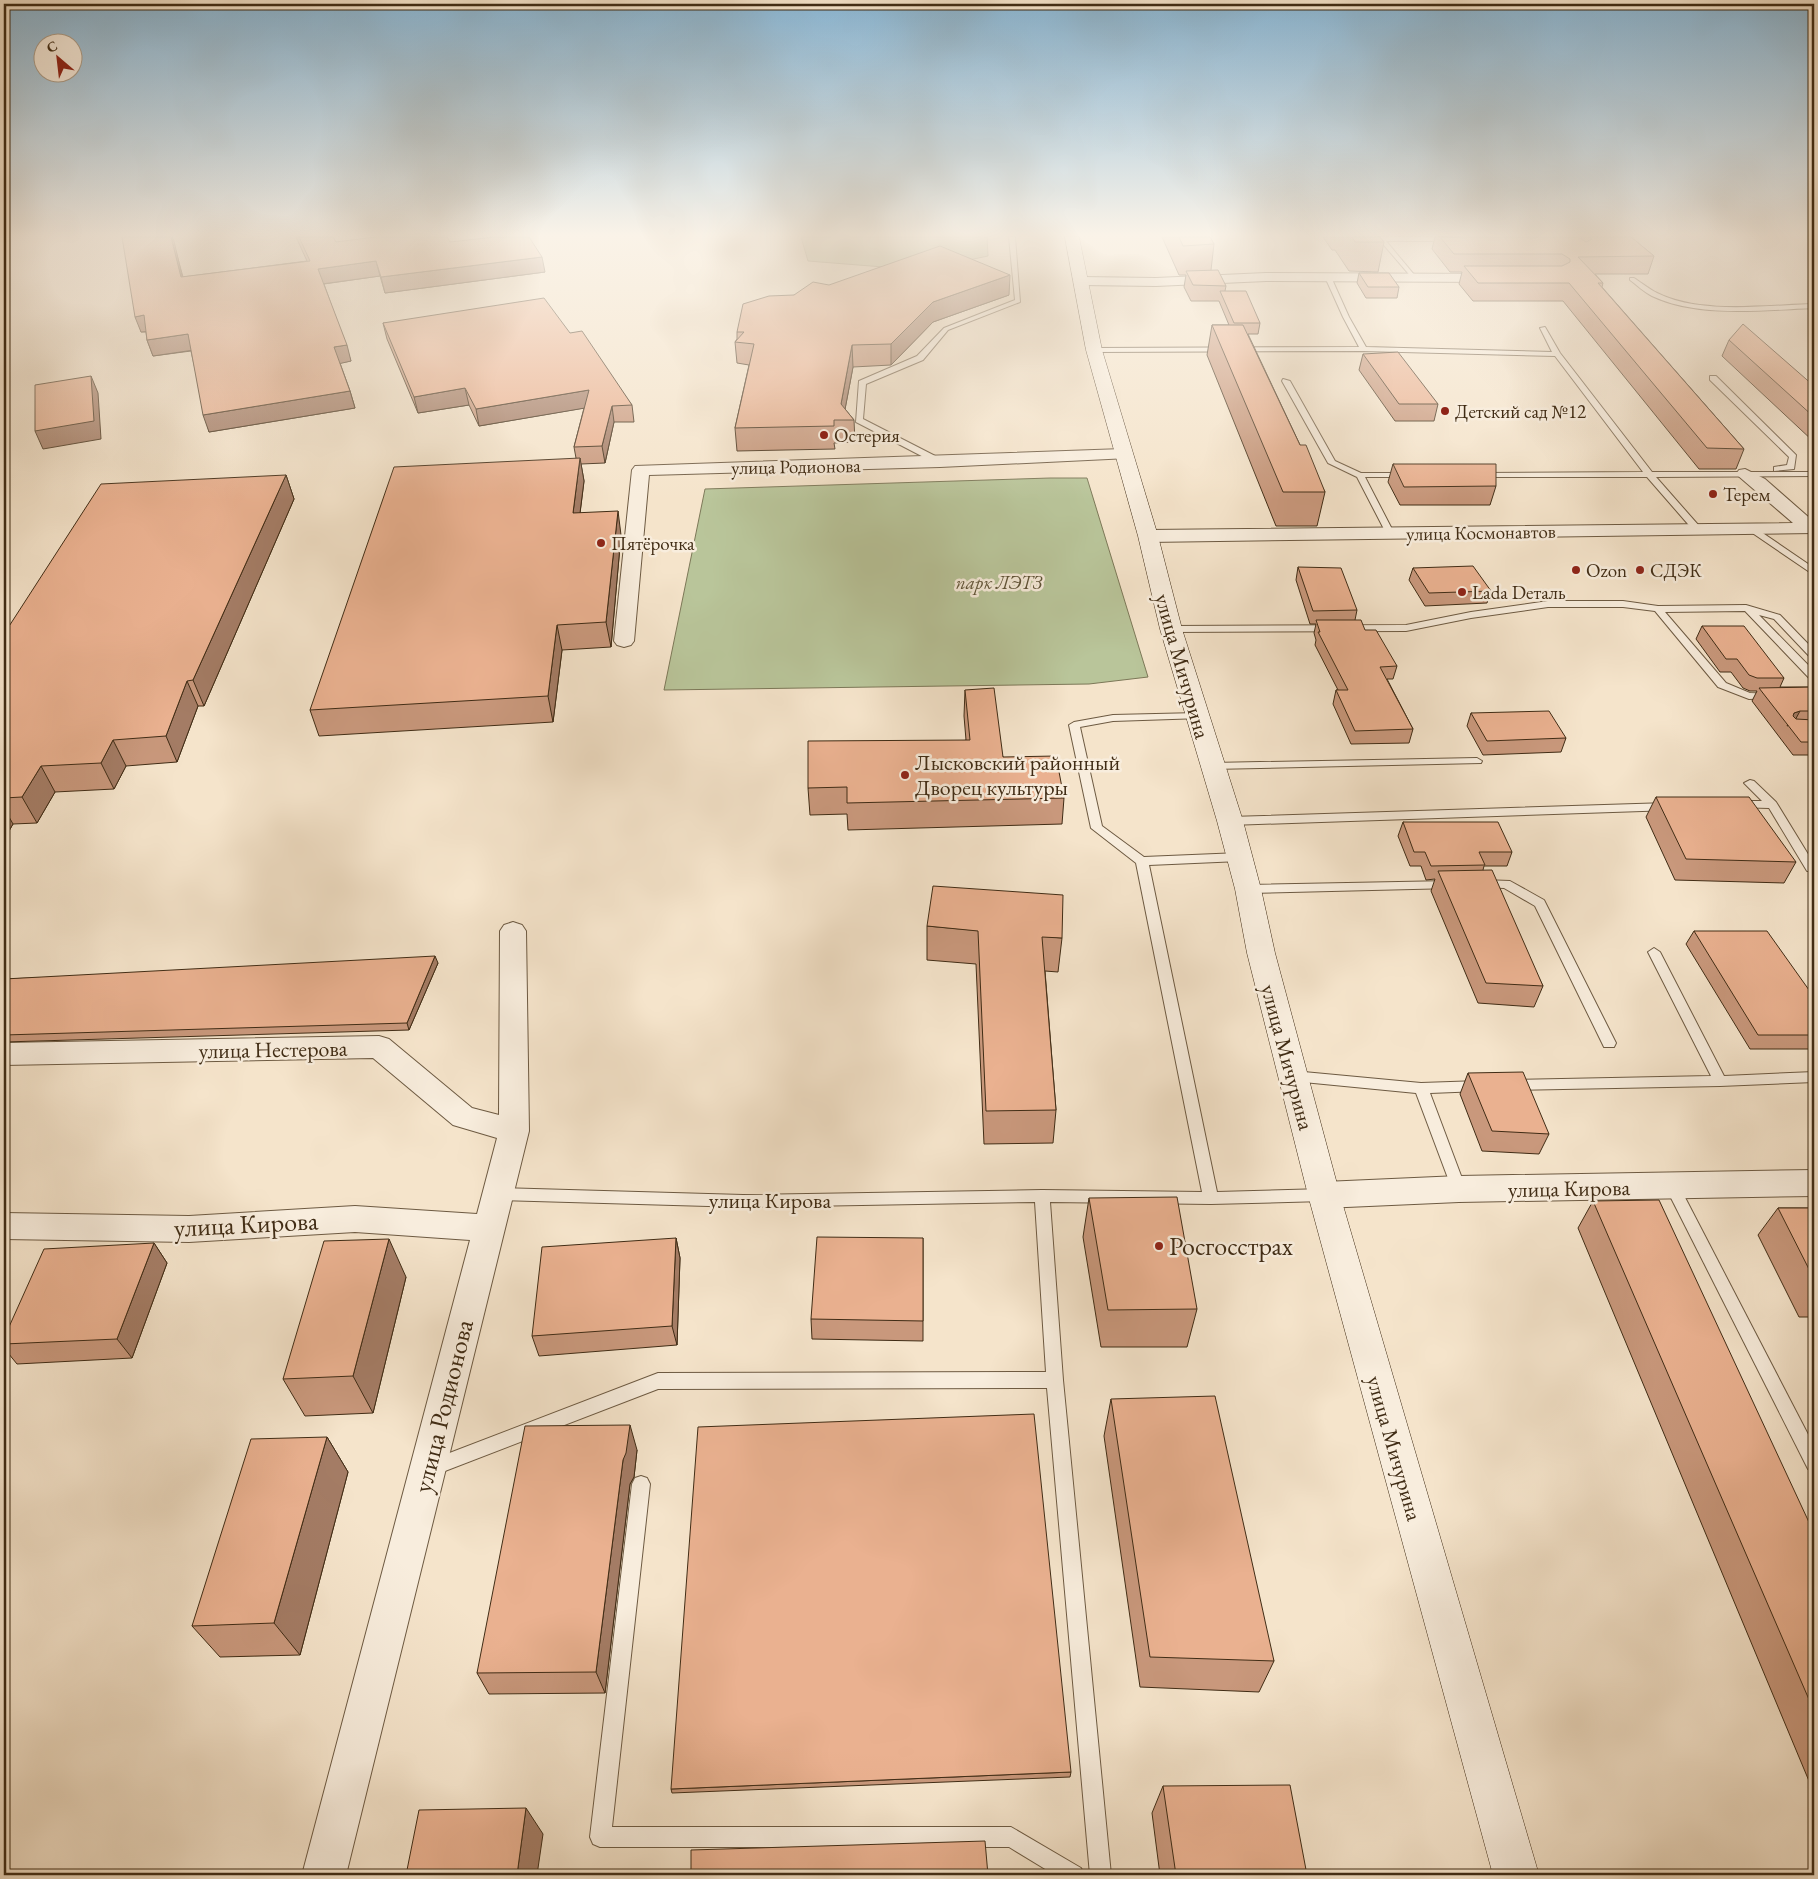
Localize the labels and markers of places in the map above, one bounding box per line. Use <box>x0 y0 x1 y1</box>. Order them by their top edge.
place label: Детский сад №12 <box>1455 399 1586 424</box>
marker: Детский сад №12 <box>1439 405 1451 417</box>
place label: Остерия <box>834 423 900 448</box>
marker: Остерия <box>818 429 830 441</box>
place label: Терем <box>1723 482 1770 507</box>
marker: Терем <box>1707 488 1719 500</box>
place label: Пятёрочка <box>611 531 695 556</box>
marker: Пятёрочка <box>595 537 607 549</box>
place label: Ozon <box>1586 558 1627 583</box>
place label: СДЭК <box>1650 558 1702 583</box>
marker: Ozon <box>1570 564 1582 576</box>
marker: СДЭК <box>1634 564 1646 576</box>
place label: Lada Dеталь <box>1472 580 1566 605</box>
marker: Lada Dеталь <box>1456 586 1468 598</box>
place label: Лысковский районный Дворец культуры <box>915 748 1120 802</box>
marker: Лысковский районный Дворец культуры <box>899 769 911 781</box>
place label: Росгосстрах <box>1169 1229 1294 1263</box>
marker: Росгосстрах <box>1153 1240 1165 1252</box>

